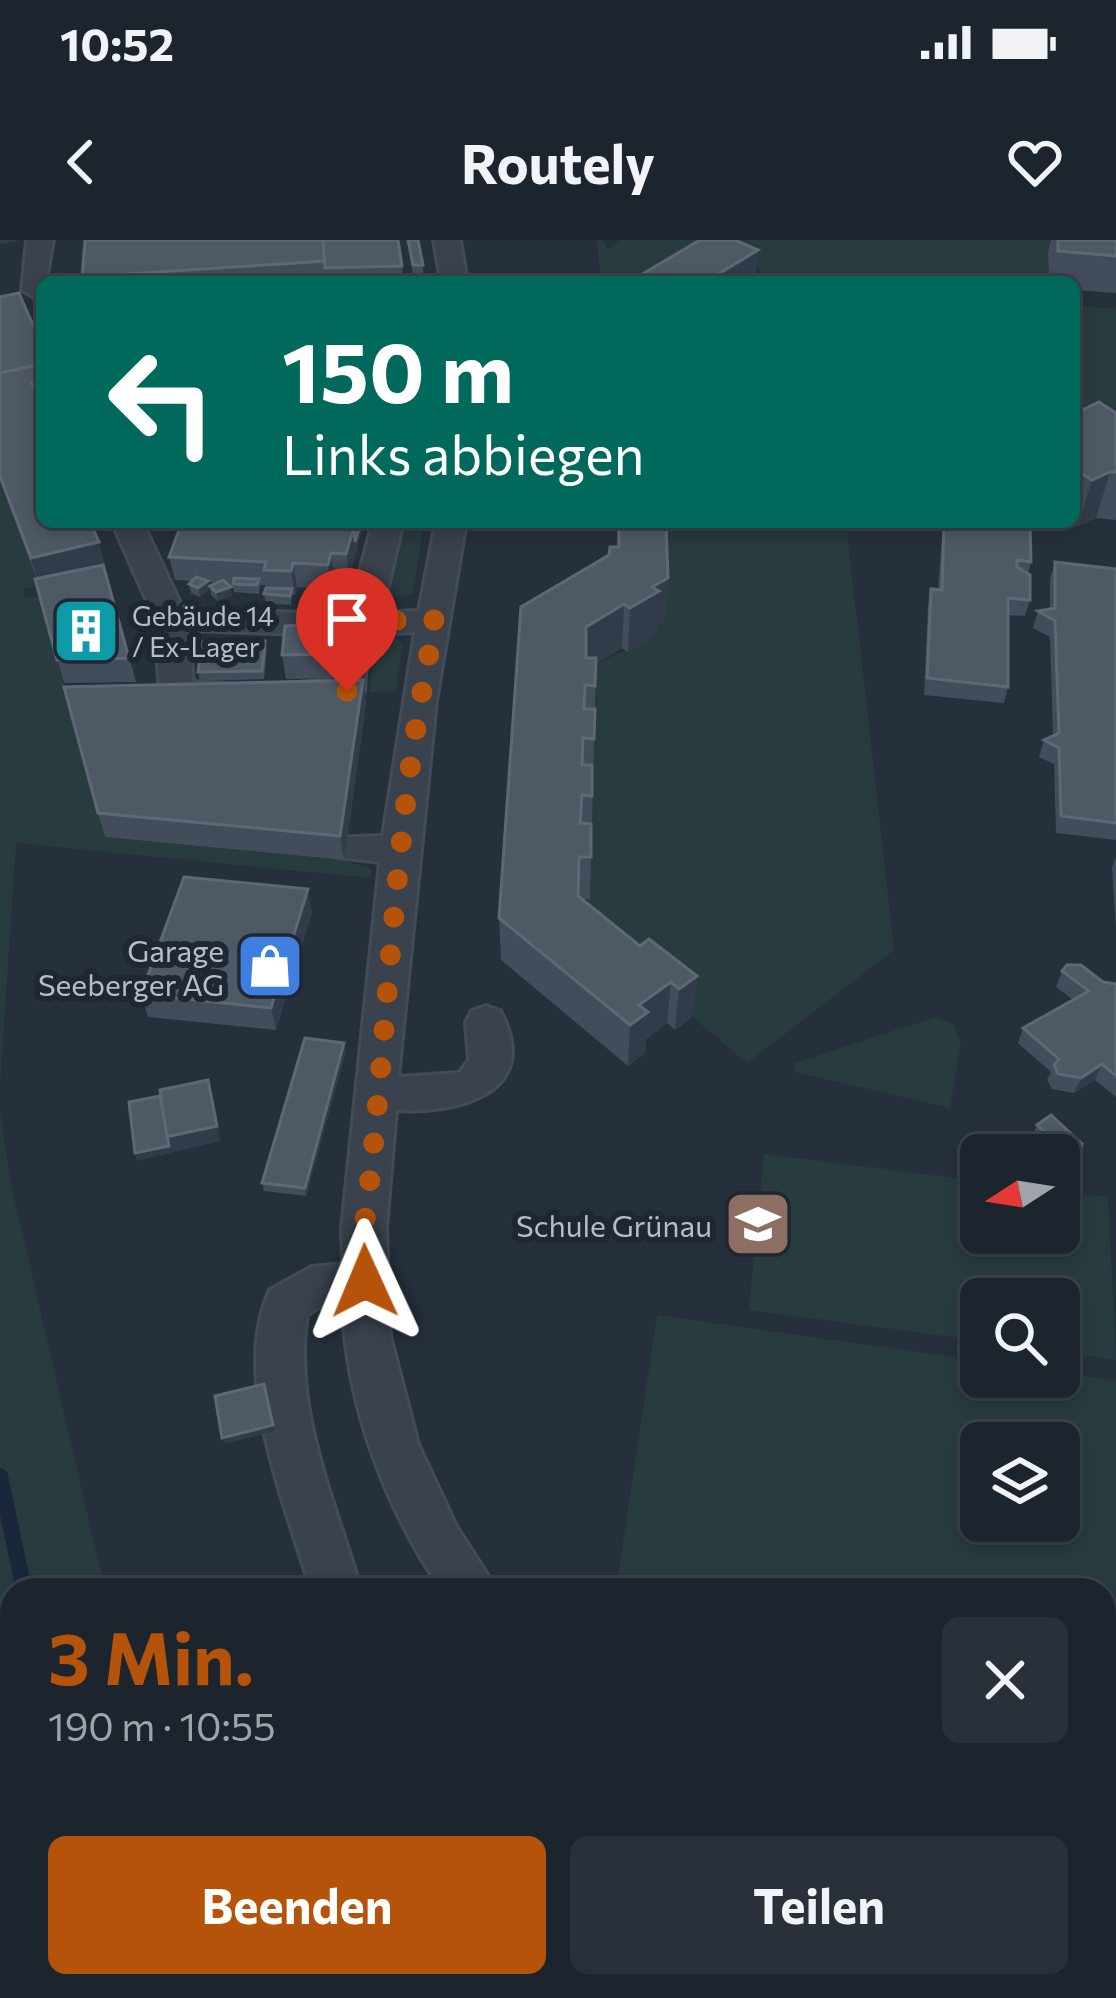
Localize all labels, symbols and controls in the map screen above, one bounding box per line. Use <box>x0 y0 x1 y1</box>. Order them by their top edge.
text: 10:52 <box>60 15 174 70</box>
icon: back <box>48 129 114 195</box>
text: Routely <box>461 129 655 195</box>
icon: heart <box>1002 129 1068 195</box>
text: 150 m <box>282 318 514 420</box>
icon: left <box>84 324 240 480</box>
text: Links abbiegen <box>282 420 645 486</box>
pin <box>296 568 398 691</box>
icon: arrive <box>314 586 380 652</box>
building icon: Gebäude 14 / Ex-Lager <box>51 596 121 666</box>
place label: Gebäude 14 / Ex-Lager <box>132 599 274 663</box>
place label: Garage Seeberger AG <box>38 931 224 1002</box>
shop icon: Garage Seeberger AG <box>235 931 305 1001</box>
north arrow <box>960 1134 1080 1254</box>
map controls <box>960 1134 1080 1542</box>
school or university icon: Schule Grünau <box>723 1189 793 1259</box>
place label: Schule Grünau <box>516 1206 712 1243</box>
position arrow <box>302 1218 428 1344</box>
button: search <box>960 1278 1080 1398</box>
button: layers <box>960 1422 1080 1542</box>
text: 3 Min. <box>48 1612 254 1700</box>
button: close <box>942 1617 1068 1743</box>
text: 190 m · 10:55 <box>48 1701 276 1749</box>
button: Beenden <box>48 1836 546 1974</box>
button: Teilen <box>570 1836 1068 1974</box>

